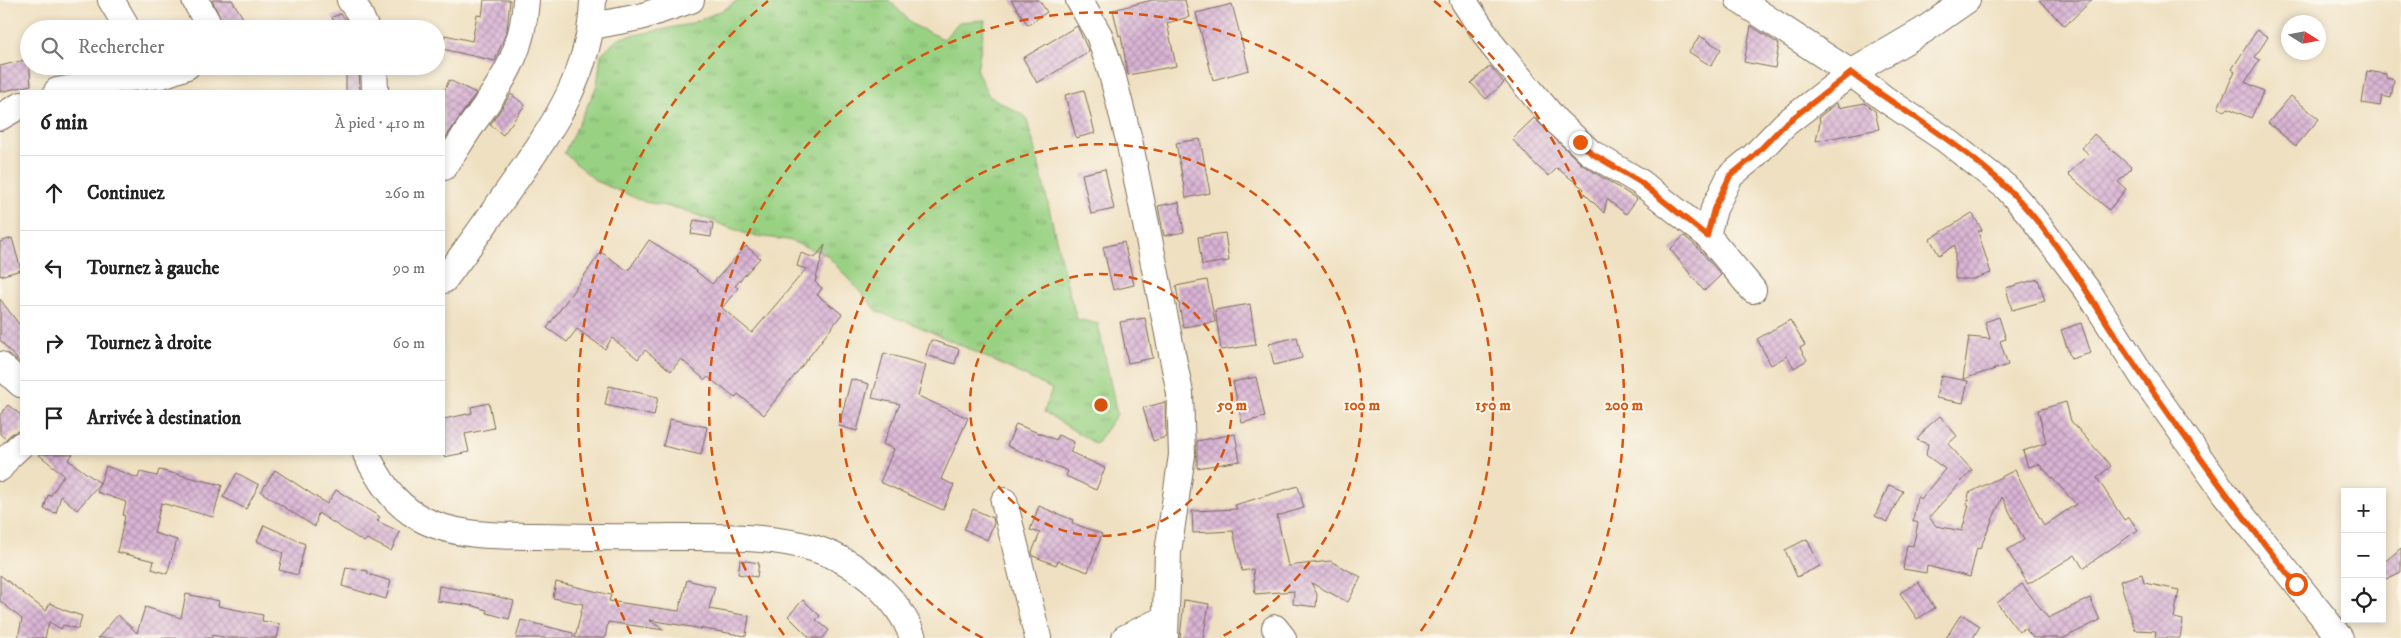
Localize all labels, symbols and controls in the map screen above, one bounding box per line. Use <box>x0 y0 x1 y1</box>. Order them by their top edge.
north arrow <box>2281 15 2326 60</box>
search box <box>20 20 445 75</box>
icon: search <box>38 34 66 62</box>
text: Rechercher <box>78 36 164 59</box>
text: 6 min <box>40 110 88 136</box>
text: À pied · 410 m <box>335 113 425 133</box>
route end <box>1569 131 1592 154</box>
icon: ahead <box>40 179 68 207</box>
text: Continuez <box>87 182 165 205</box>
text: 260 m <box>385 183 425 203</box>
icon: left <box>40 254 68 282</box>
text: Tournez à gauche <box>87 257 219 280</box>
text: 90 m <box>393 258 425 278</box>
icon: right <box>40 329 68 357</box>
text: Tournez à droite <box>87 332 212 355</box>
text: 60 m <box>393 333 425 353</box>
centre of rings <box>1092 396 1110 414</box>
text: 50 m <box>1216 396 1248 415</box>
text: 100 m <box>1344 396 1381 415</box>
text: 150 m <box>1475 396 1511 415</box>
text: 200 m <box>1605 396 1644 415</box>
icon: arrive <box>40 404 68 432</box>
text: Arrivée à destination <box>87 407 241 430</box>
map controls <box>2341 488 2386 623</box>
button: + <box>2341 488 2386 533</box>
button: − <box>2341 533 2386 578</box>
route start <box>2285 573 2308 596</box>
button: locate <box>2341 578 2386 623</box>

